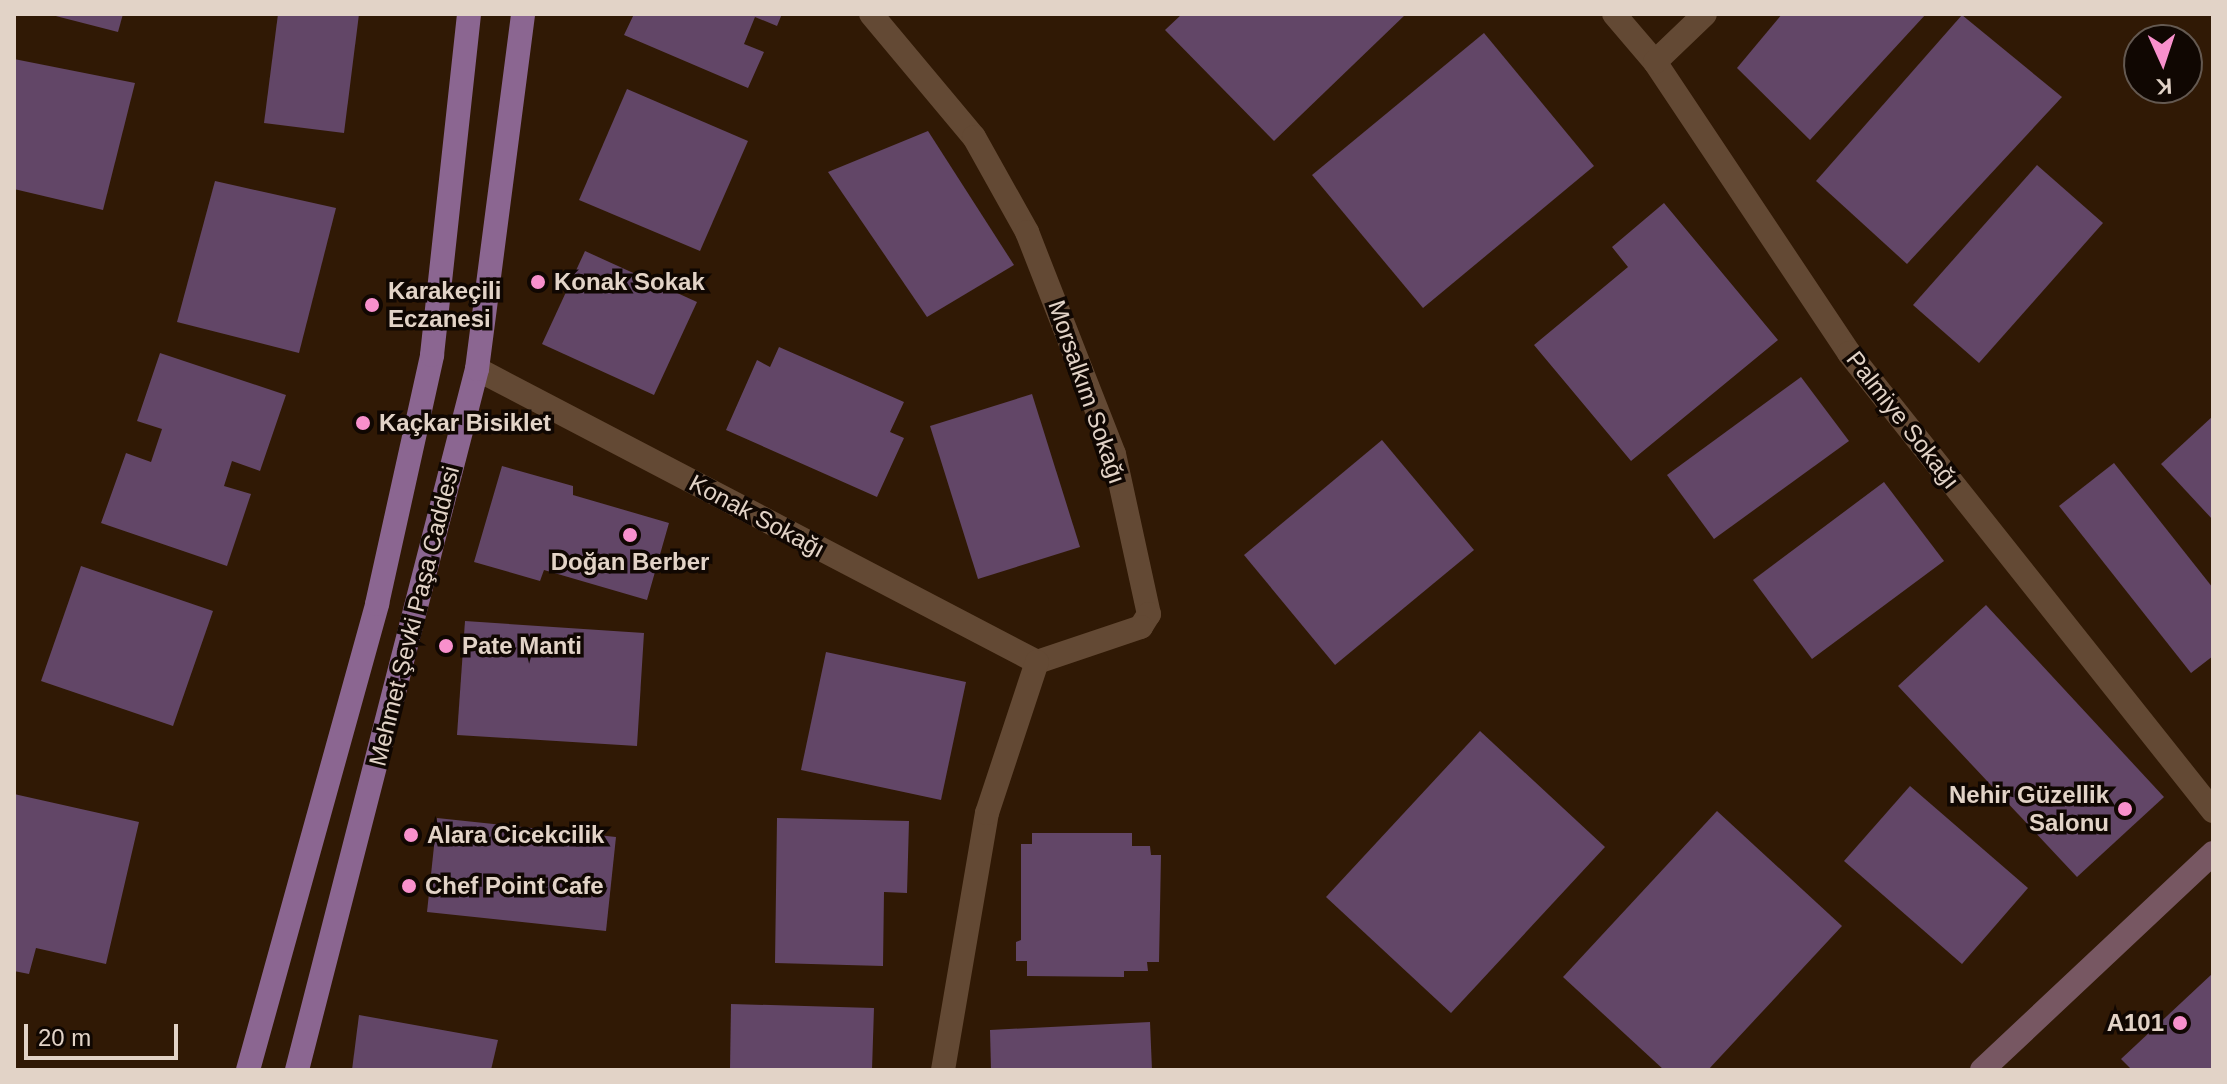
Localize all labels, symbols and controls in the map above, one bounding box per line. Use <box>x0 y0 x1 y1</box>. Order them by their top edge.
north arrow <box>2123 24 2203 104</box>
text: K <box>2156 74 2173 99</box>
place label: Konak Sokak <box>554 268 705 296</box>
marker: Konak Sokak <box>529 273 547 291</box>
place label: Karakeçili Eczanesi <box>388 277 501 333</box>
marker: Karakeçili Eczanesi <box>363 296 381 314</box>
street label: Morsalkım Sokağı <box>1042 297 1132 487</box>
street label: Palmiye Sokağı <box>1840 345 1966 495</box>
place label: Kaçkar Bisiklet <box>379 409 551 437</box>
marker: Kaçkar Bisiklet <box>354 414 372 432</box>
street label: Mehmet Şevki Paşa Caddesi <box>363 463 465 769</box>
street label: Konak Sokağı <box>684 468 830 564</box>
marker: Doğan Berber <box>621 526 639 544</box>
place label: Doğan Berber <box>551 548 709 576</box>
place label: Pate Manti <box>462 632 582 660</box>
marker: Pate Manti <box>437 637 455 655</box>
place label: Nehir Güzellik Salonu <box>1949 781 2109 837</box>
marker: Nehir Güzellik Salonu <box>2116 800 2134 818</box>
place label: Alara Cicekcilik <box>427 821 604 849</box>
marker: Alara Cicekcilik <box>402 826 420 844</box>
place label: Chef Point Cafe <box>425 872 604 900</box>
marker: Chef Point Cafe <box>400 877 418 895</box>
scale bar <box>28 1008 182 1058</box>
place label: A101 <box>2107 1009 2164 1037</box>
marker: A101 <box>2171 1014 2189 1032</box>
text: 20 m <box>38 1024 91 1051</box>

